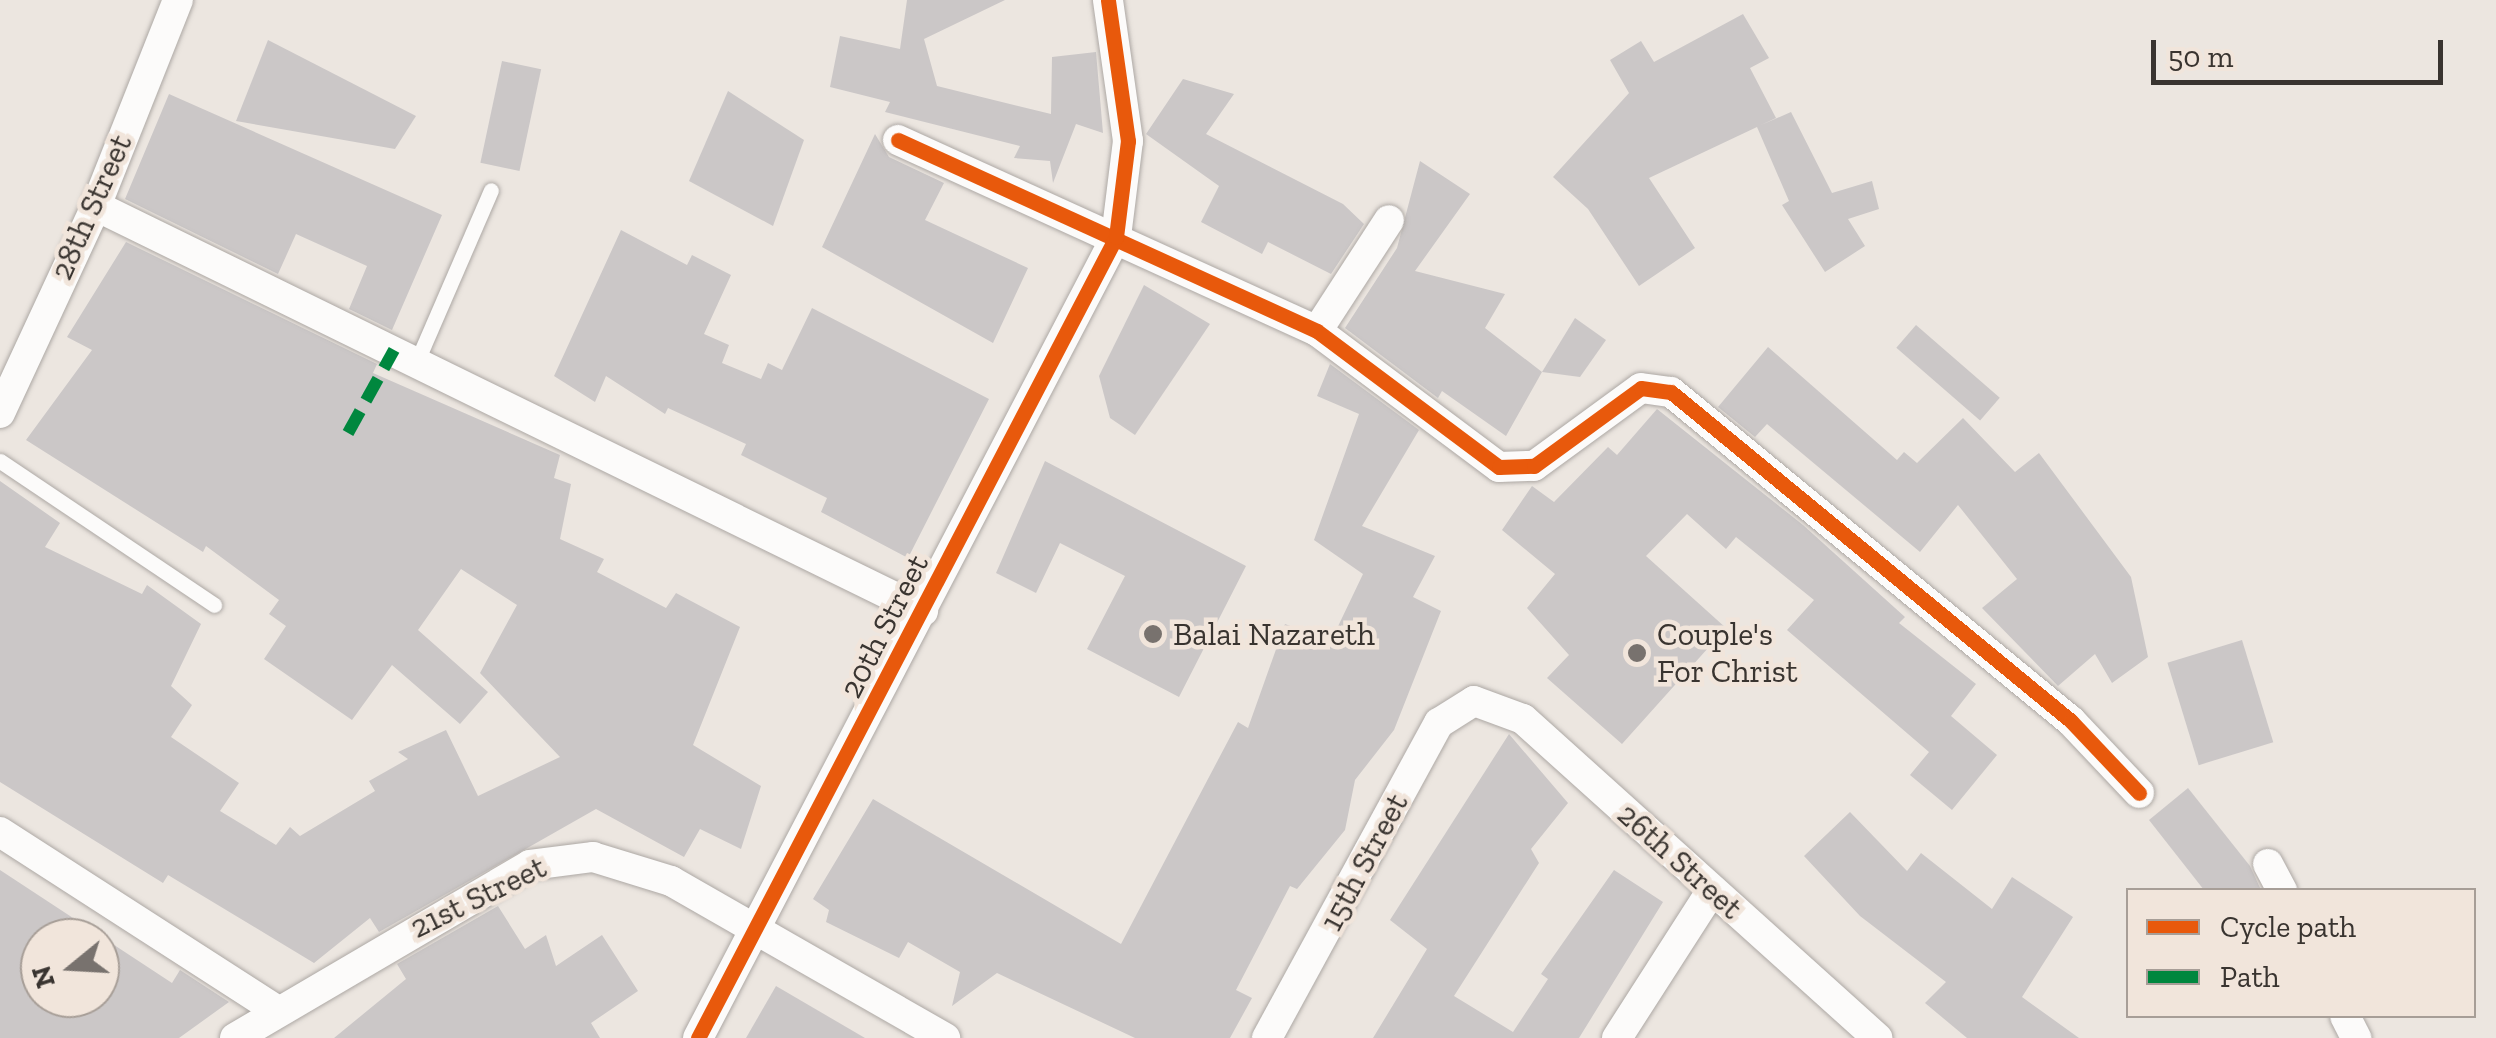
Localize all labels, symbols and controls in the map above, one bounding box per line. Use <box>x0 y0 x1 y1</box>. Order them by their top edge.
scale bar <box>2156 20 2448 82</box>
text: 50 m <box>2168 39 2233 75</box>
street label: 28th Street <box>42 128 140 286</box>
street label: 20th Street <box>831 548 937 704</box>
place label: Balai Nazareth <box>1173 615 1375 653</box>
place label: Couple's For Christ <box>1657 616 1798 691</box>
marker: Balai Nazareth <box>1142 623 1164 645</box>
marker: Couple's For Christ <box>1626 642 1648 664</box>
street label: 15th Street <box>1312 787 1416 937</box>
street label: 26th Street <box>1610 795 1750 927</box>
street label: 21st Street <box>404 848 552 946</box>
legend <box>2126 888 2476 1018</box>
text: Cycle path <box>2220 909 2356 945</box>
north arrow <box>20 918 120 1018</box>
text: Path <box>2220 959 2279 995</box>
text: N <box>24 962 62 992</box>

